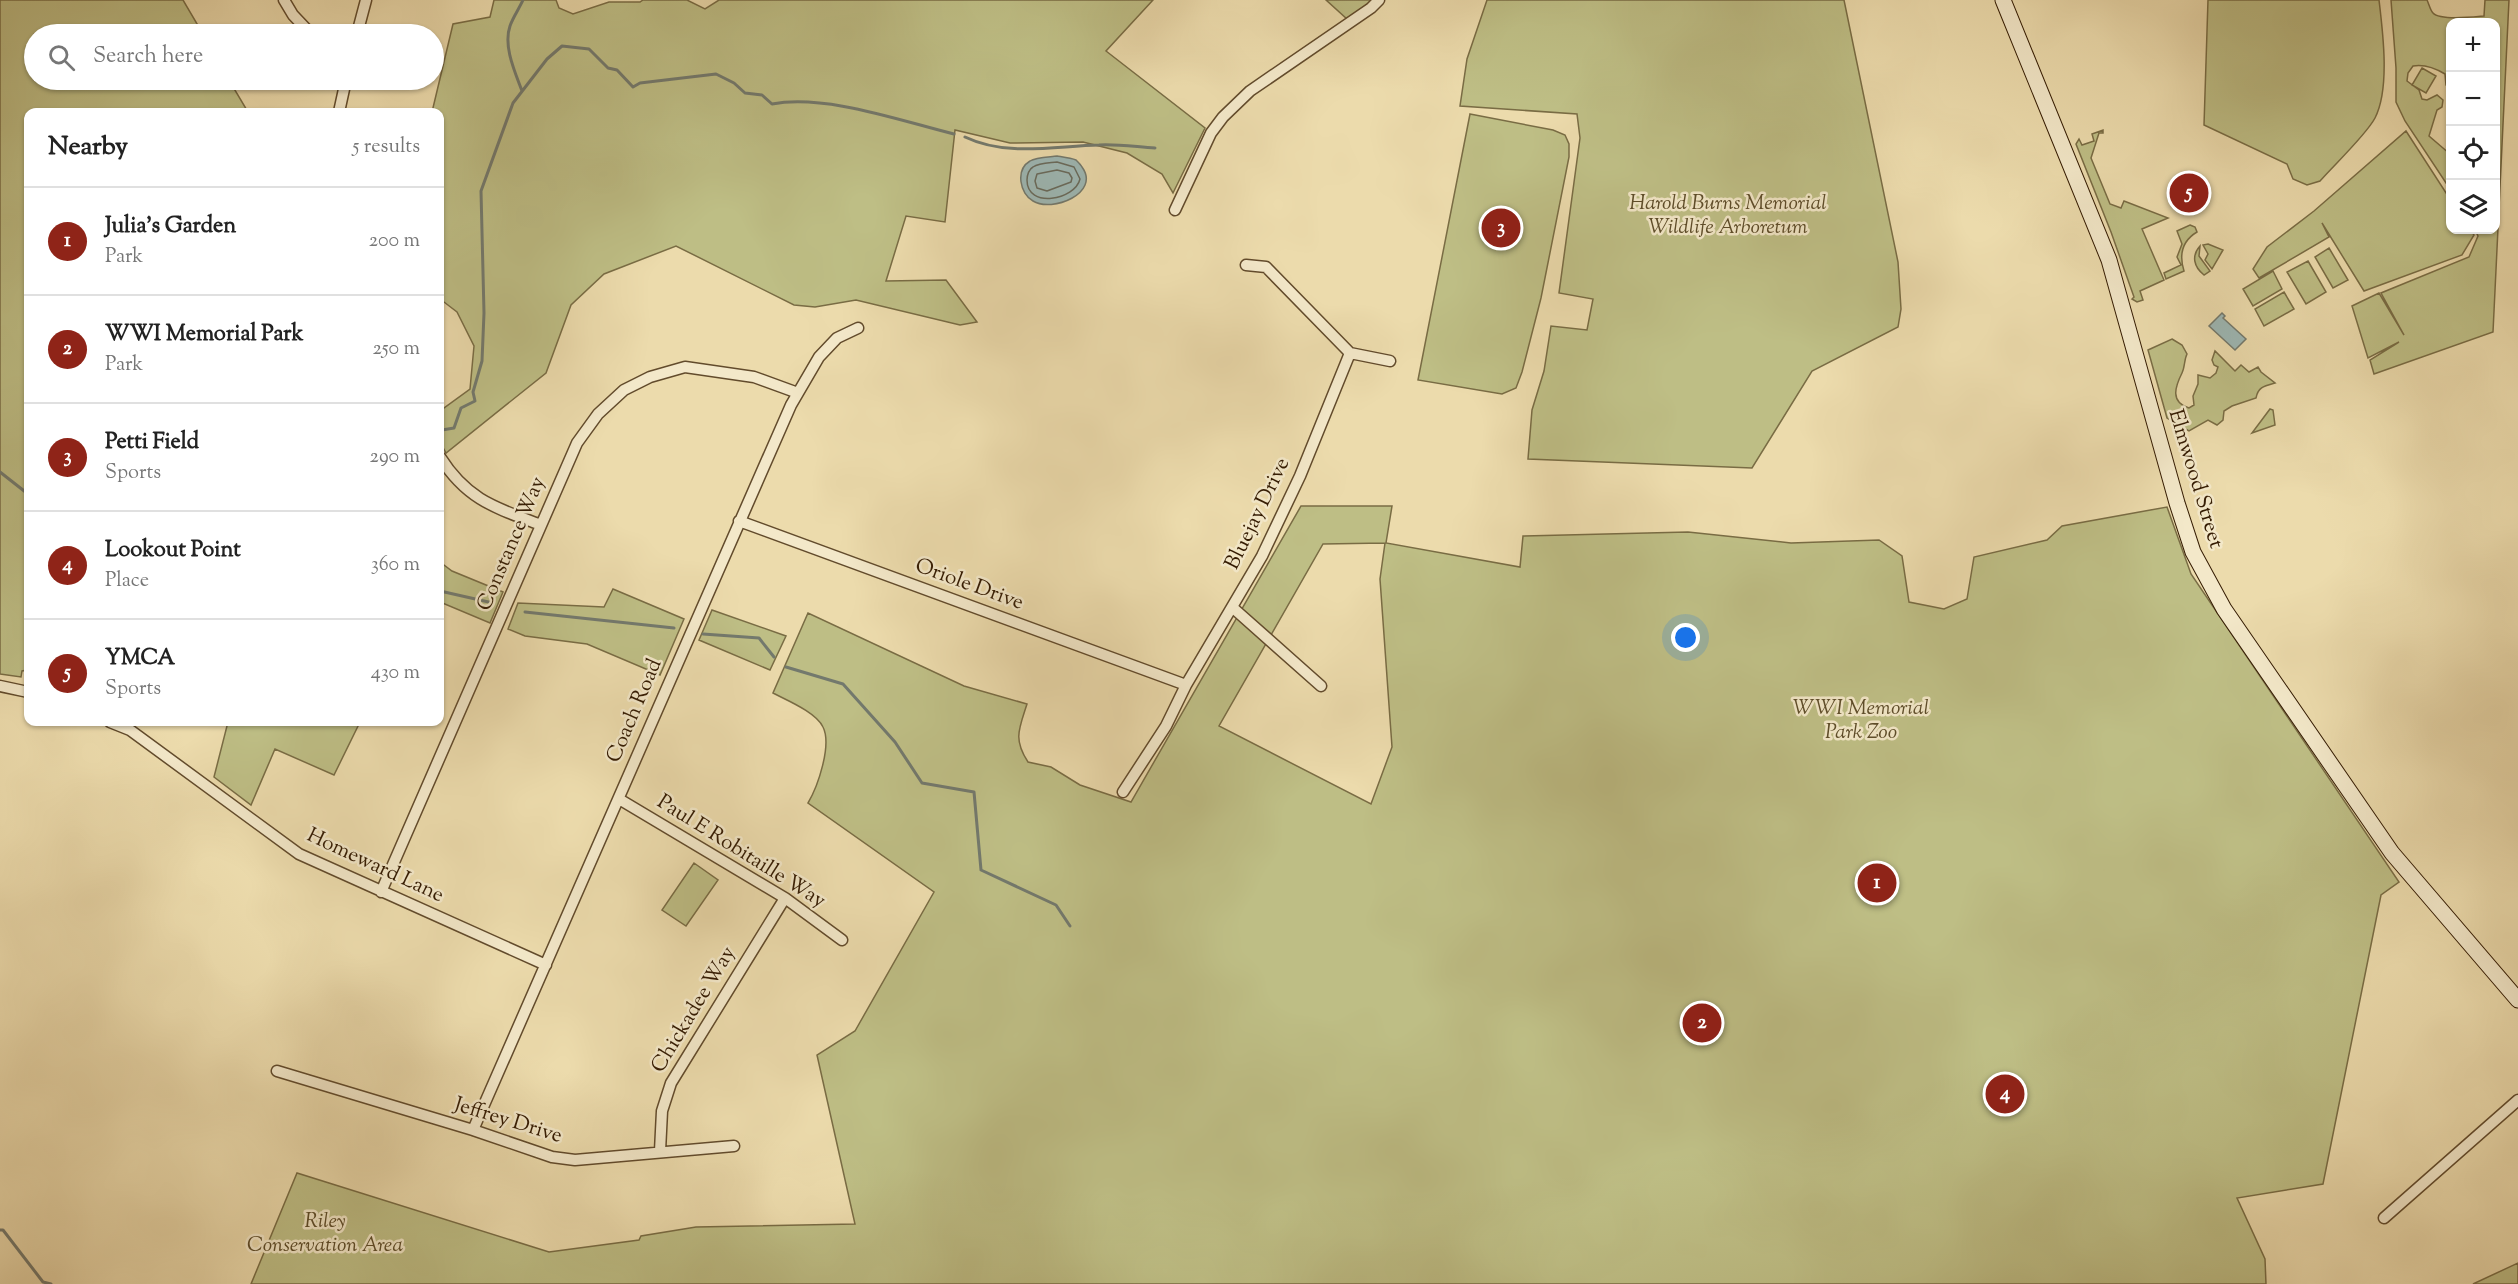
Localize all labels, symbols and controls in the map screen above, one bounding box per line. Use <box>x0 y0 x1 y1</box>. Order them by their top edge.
map controls <box>2446 18 2500 234</box>
button: + <box>2446 18 2500 72</box>
search box <box>24 24 444 90</box>
icon: search <box>45 41 78 74</box>
text: Search here <box>93 41 203 73</box>
button: − <box>2446 72 2500 126</box>
button: locate <box>2446 126 2500 180</box>
text: Nearby <box>48 129 128 166</box>
text: 5 results <box>353 133 420 162</box>
pin: 5 <box>2170 170 2208 216</box>
button: layers <box>2446 180 2500 234</box>
park label: Harold Burns Memorial Wildlife Arboretum <box>1629 189 1827 243</box>
pin: 3 <box>1482 206 1520 250</box>
text: Julia's Garden <box>105 211 236 243</box>
text: 1 <box>64 227 71 256</box>
text: 200 m <box>369 227 420 256</box>
text: Park <box>105 243 143 272</box>
text: WWI Memorial Park <box>105 319 303 351</box>
text: 2 <box>63 335 72 364</box>
text: 250 m <box>372 335 420 364</box>
text: Park <box>105 351 143 380</box>
street label: Elmwood Street <box>2160 406 2230 552</box>
text: Petti Field <box>105 427 199 459</box>
text: 3 <box>63 443 72 472</box>
text: 290 m <box>370 443 420 472</box>
street label: Bluejay Drive <box>1218 453 1298 575</box>
text: Sports <box>105 459 161 488</box>
street label: Constance Way <box>470 472 554 616</box>
text: Lookout Point <box>105 535 241 567</box>
text: 4 <box>62 551 73 580</box>
text: 360 m <box>371 551 420 580</box>
street label: Oriole Drive <box>911 552 1027 618</box>
text: Place <box>105 567 149 596</box>
your location <box>1671 623 1700 652</box>
text: YMCA <box>105 643 175 675</box>
street label: Coach Road <box>600 654 670 768</box>
text: 5 <box>64 659 71 688</box>
text: 430 m <box>371 659 420 688</box>
text: Sports <box>105 675 161 704</box>
park label: WWI Memorial Park Zoo <box>1793 694 1929 748</box>
street label: Paul E Robitaille Way <box>651 788 832 916</box>
street label: Homeward Lane <box>301 821 449 911</box>
pin: 1 <box>1858 860 1896 906</box>
street label: Chickadee Way <box>644 941 744 1079</box>
pin: 2 <box>1682 1000 1722 1046</box>
pin: 4 <box>1986 1072 2024 1116</box>
street label: Jeffrey Drive <box>449 1090 566 1152</box>
park label: Riley Conservation Area <box>247 1207 403 1261</box>

